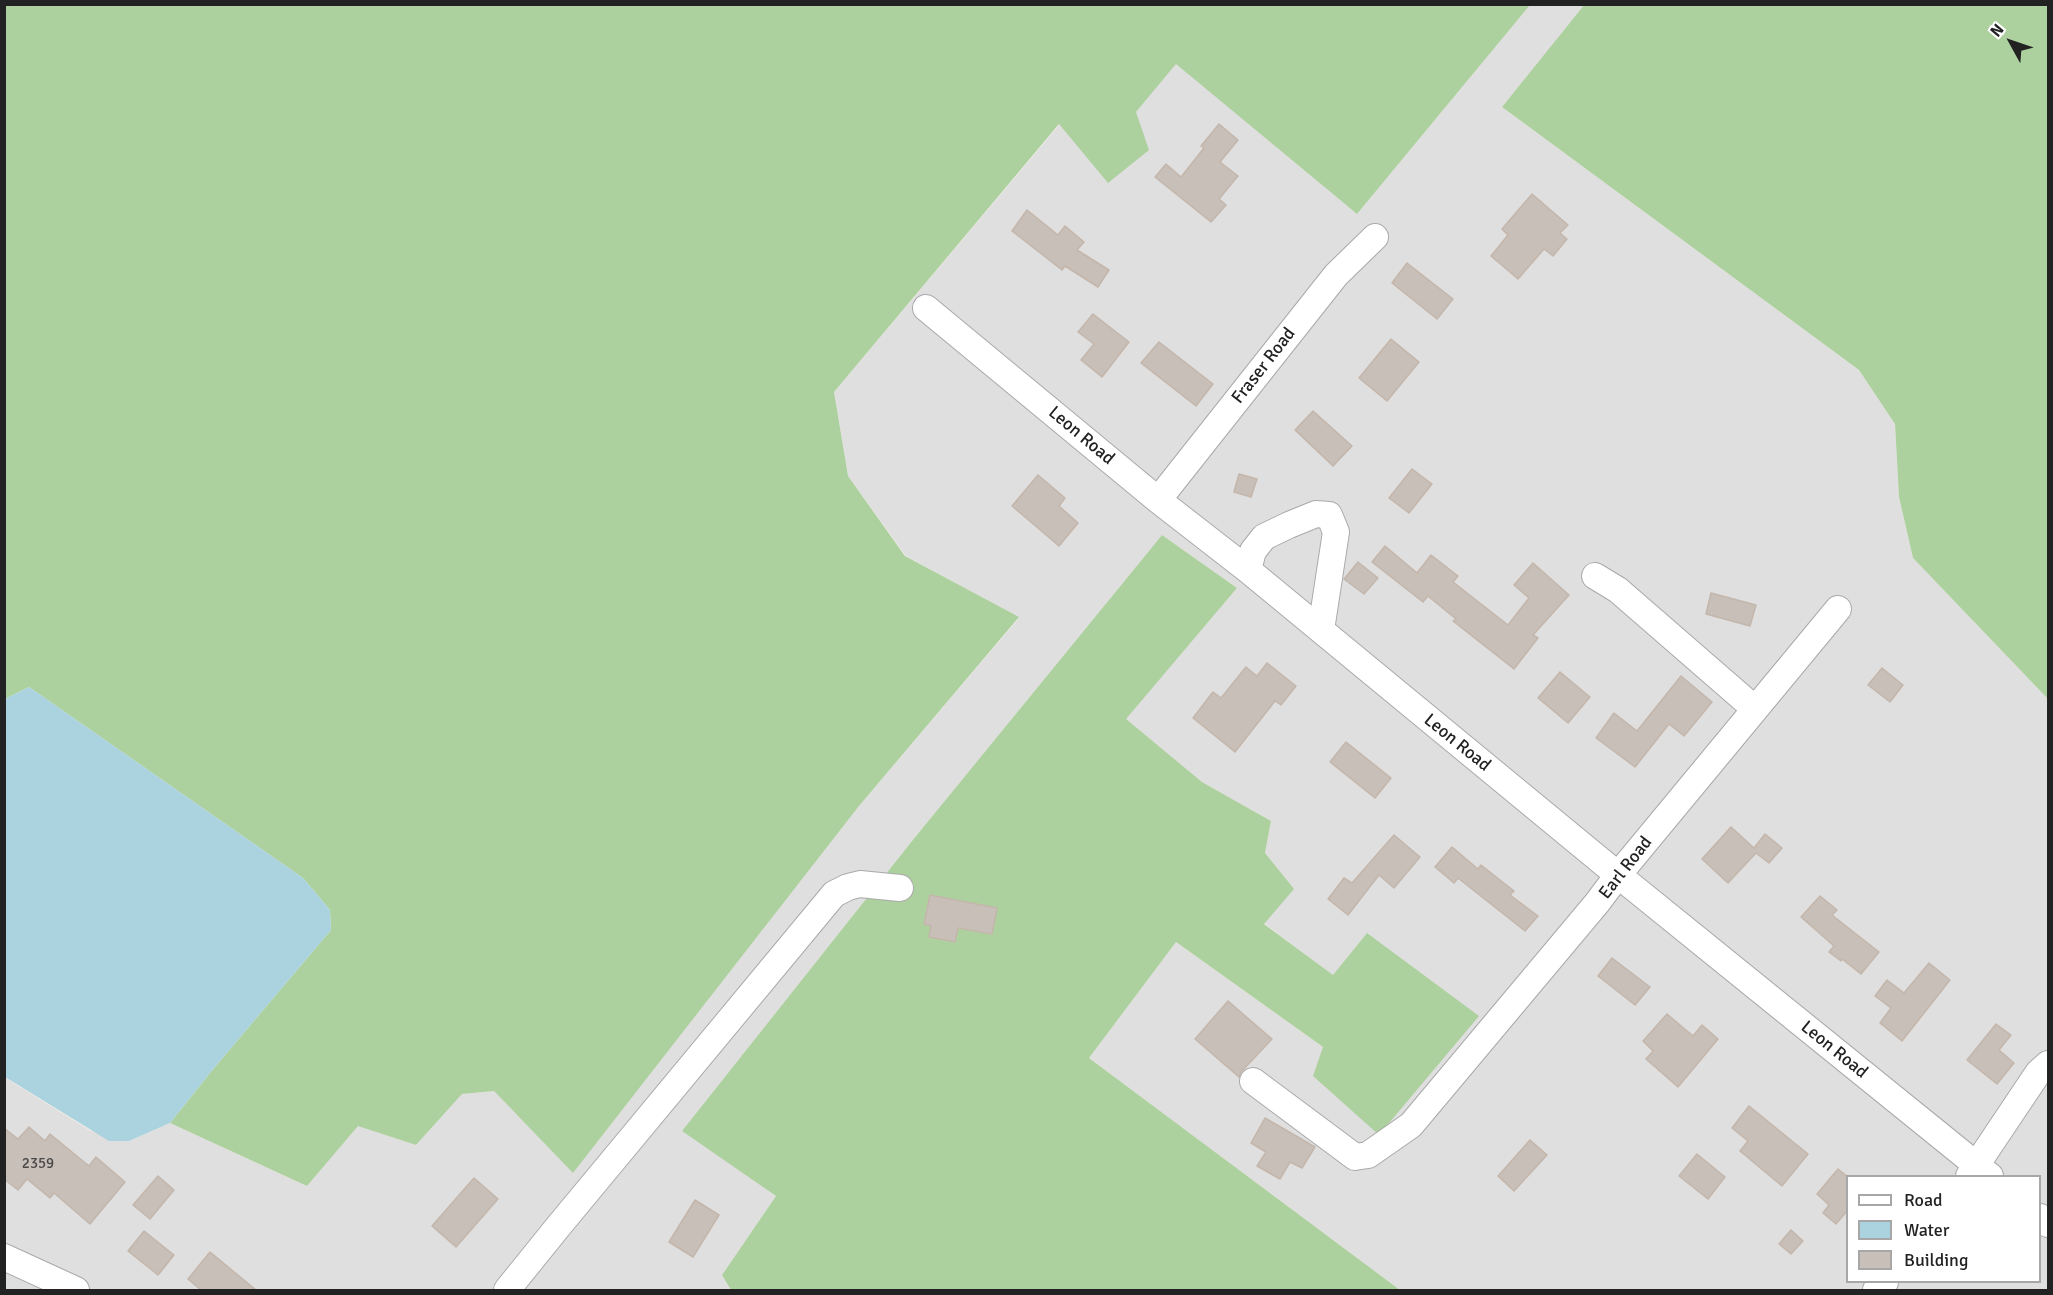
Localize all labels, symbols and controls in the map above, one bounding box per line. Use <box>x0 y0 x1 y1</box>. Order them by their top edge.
north arrow <box>1981 12 2041 72</box>
text: N <box>1986 20 2008 41</box>
street label: Fraser Road <box>1228 324 1300 408</box>
street label: Leon Road <box>1044 402 1118 470</box>
street label: Leon Road <box>1419 710 1495 776</box>
street label: Earl Road <box>1595 832 1657 904</box>
street label: Leon Road <box>1796 1017 1872 1083</box>
house number: 2359 <box>22 1155 54 1173</box>
legend <box>1846 1175 2041 1283</box>
text: Road <box>1904 1189 1943 1211</box>
text: Water <box>1904 1219 1949 1241</box>
text: Building <box>1904 1249 1968 1271</box>

